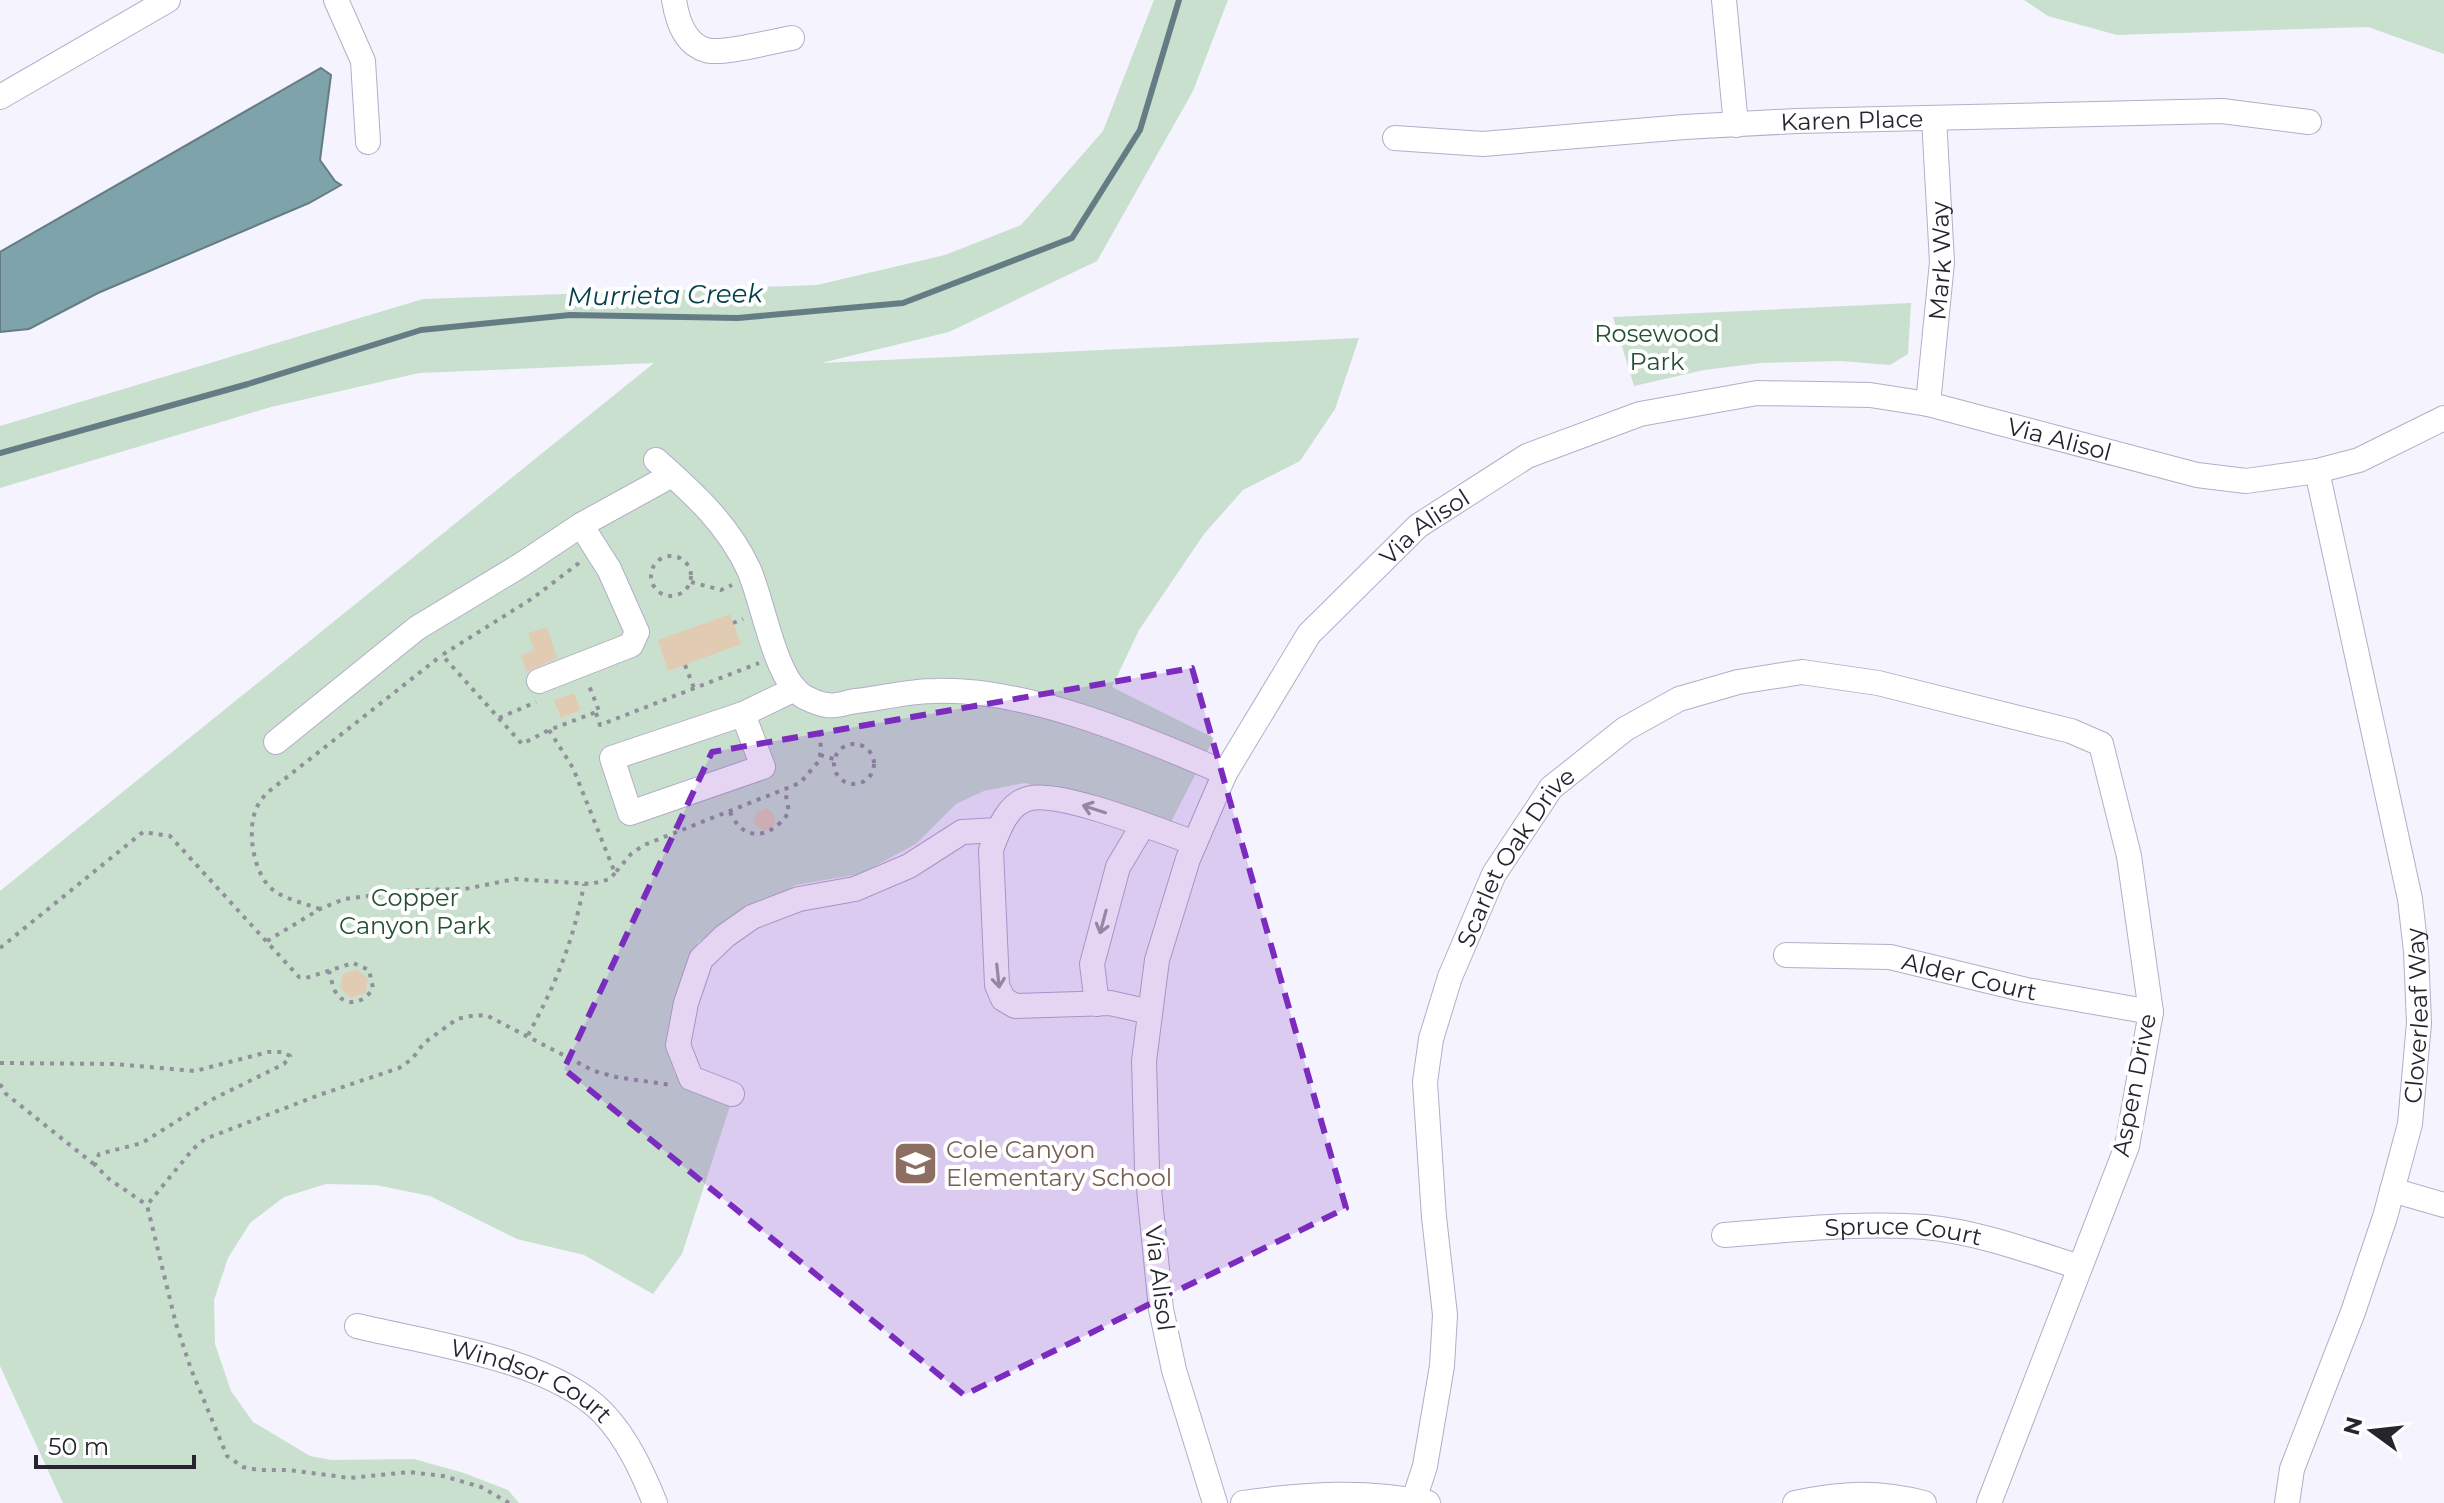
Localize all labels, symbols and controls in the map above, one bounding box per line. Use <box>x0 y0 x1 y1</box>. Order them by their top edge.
street label: Karen Place <box>1780 104 1924 136</box>
street label: Mark Way <box>1922 200 1957 321</box>
water label: Murrieta Creek <box>567 277 765 313</box>
park label: Rosewood Park <box>1594 319 1720 376</box>
street label: Via Alisol <box>2004 411 2115 466</box>
street label: Via Alisol <box>1373 482 1475 570</box>
street label: Scarlet Oak Drive <box>1450 761 1580 951</box>
one-way arrow <box>1082 801 1107 816</box>
park label: Copper Canyon Park <box>339 883 492 940</box>
one-way arrow <box>1095 909 1110 935</box>
street label: Cloverleaf Way <box>2397 926 2433 1105</box>
street label: Alder Court <box>1899 946 2040 1006</box>
one-way arrow <box>991 962 1006 989</box>
street label: Aspen Drive <box>2106 1011 2162 1159</box>
place label: Cole Canyon Elementary School <box>946 1135 1172 1192</box>
school or university icon: Cole Canyon Elementary School <box>891 1139 939 1187</box>
street label: Spruce Court <box>1824 1211 1985 1251</box>
street label: Via Alisol <box>1139 1223 1181 1333</box>
street label: Windsor Court <box>448 1332 619 1429</box>
north arrow <box>2332 1391 2412 1471</box>
text: N <box>2338 1414 2369 1438</box>
scale bar <box>36 1419 194 1469</box>
text: 50 m <box>48 1432 109 1461</box>

